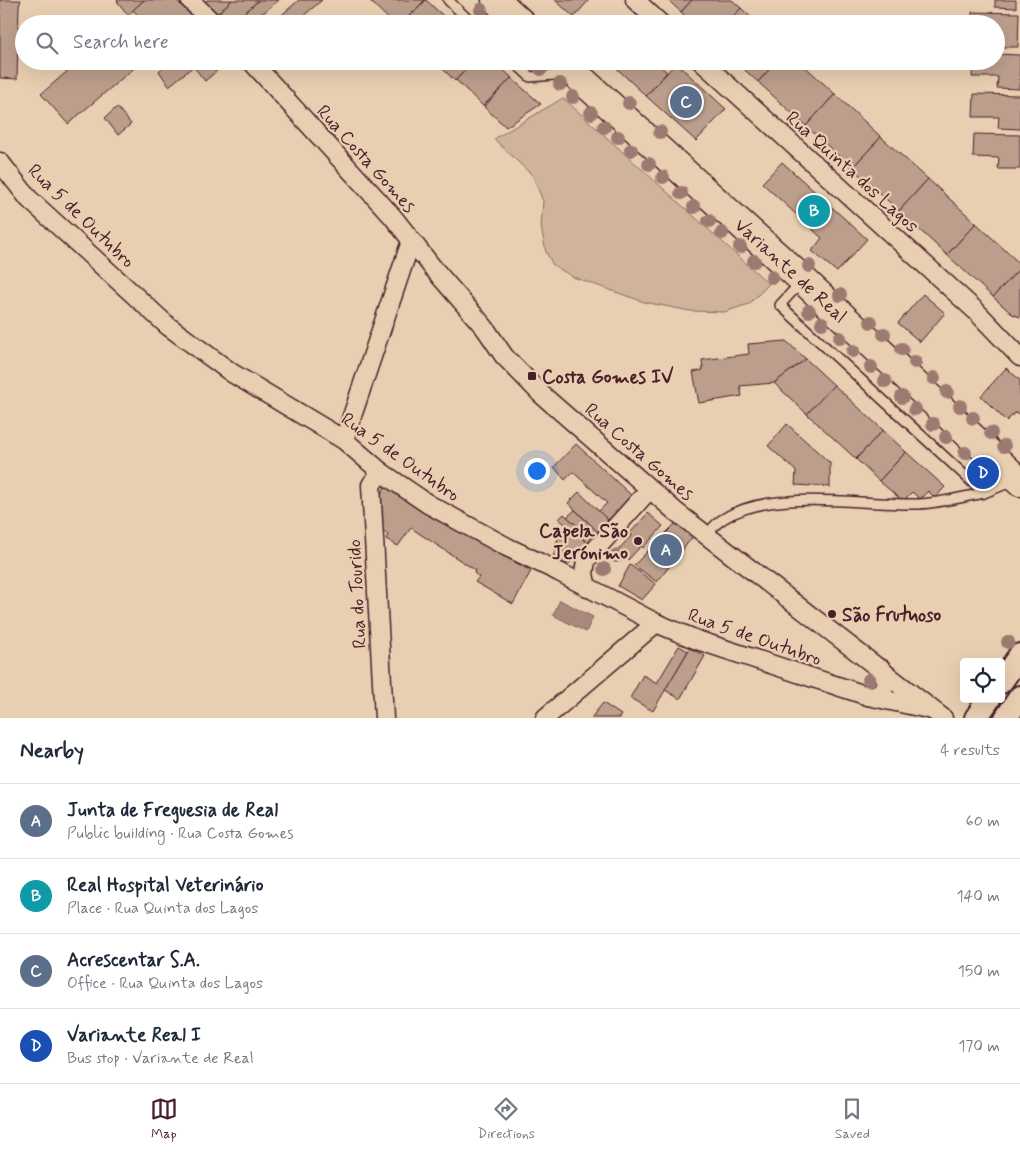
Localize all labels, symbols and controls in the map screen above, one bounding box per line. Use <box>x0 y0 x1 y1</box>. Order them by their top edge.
search box <box>15 15 1005 70</box>
icon: search <box>33 29 61 57</box>
text: Search here <box>73 30 169 55</box>
pin: C <box>670 83 702 121</box>
street label: Rua Costa Gomes <box>311 100 421 218</box>
street label: Rua Quinta dos Lagos <box>779 106 924 239</box>
street label: Rua 5 de Outubro <box>22 159 140 274</box>
pin: B <box>798 192 830 230</box>
street label: Variante de Real <box>729 213 852 329</box>
place label: Costa Gomes IV <box>542 365 674 390</box>
marker: Costa Gomes IV <box>526 370 538 382</box>
street label: Rua Costa Gomes <box>579 398 699 507</box>
street label: Rua 5 de Outubro <box>336 407 465 508</box>
pin: D <box>967 454 999 492</box>
your location <box>524 458 550 484</box>
place label: Capela São Jerónimo <box>539 519 628 566</box>
pin: A <box>650 531 682 569</box>
marker: Capela São Jerónimo <box>632 535 644 547</box>
street label: Rua do Tourido <box>342 539 373 649</box>
street label: Rua 5 de Outubro <box>684 603 825 672</box>
place label: São Frutuoso <box>842 603 942 628</box>
marker: São Frutuoso <box>826 608 838 620</box>
map controls <box>960 658 1005 703</box>
button: locate <box>960 658 1005 703</box>
text: Nearby <box>20 737 84 765</box>
text: 4 results <box>940 740 1000 761</box>
text: Junta de Freguesia de Real <box>67 798 278 823</box>
text: A <box>31 811 41 832</box>
text: 60 m <box>966 811 1000 832</box>
text: Public building · Rua Costa Gomes <box>67 823 294 844</box>
text: Real Hospital Veterinário <box>67 873 263 898</box>
text: B <box>31 886 41 907</box>
text: 140 m <box>956 886 1000 907</box>
text: Place · Rua Quinta dos Lagos <box>67 898 258 919</box>
text: Acrescentar S.A. <box>67 948 200 973</box>
text: C <box>30 961 42 982</box>
text: 150 m <box>958 961 1000 982</box>
text: Office · Rua Quinta dos Lagos <box>67 973 263 994</box>
text: Variante Real I <box>67 1023 201 1048</box>
text: D <box>30 1036 42 1057</box>
text: 170 m <box>958 1036 1000 1057</box>
text: Bus stop · Variante de Real <box>67 1048 254 1069</box>
tab: Map <box>150 1095 178 1143</box>
tab: Directions <box>478 1095 535 1143</box>
tab: Saved <box>835 1095 870 1143</box>

